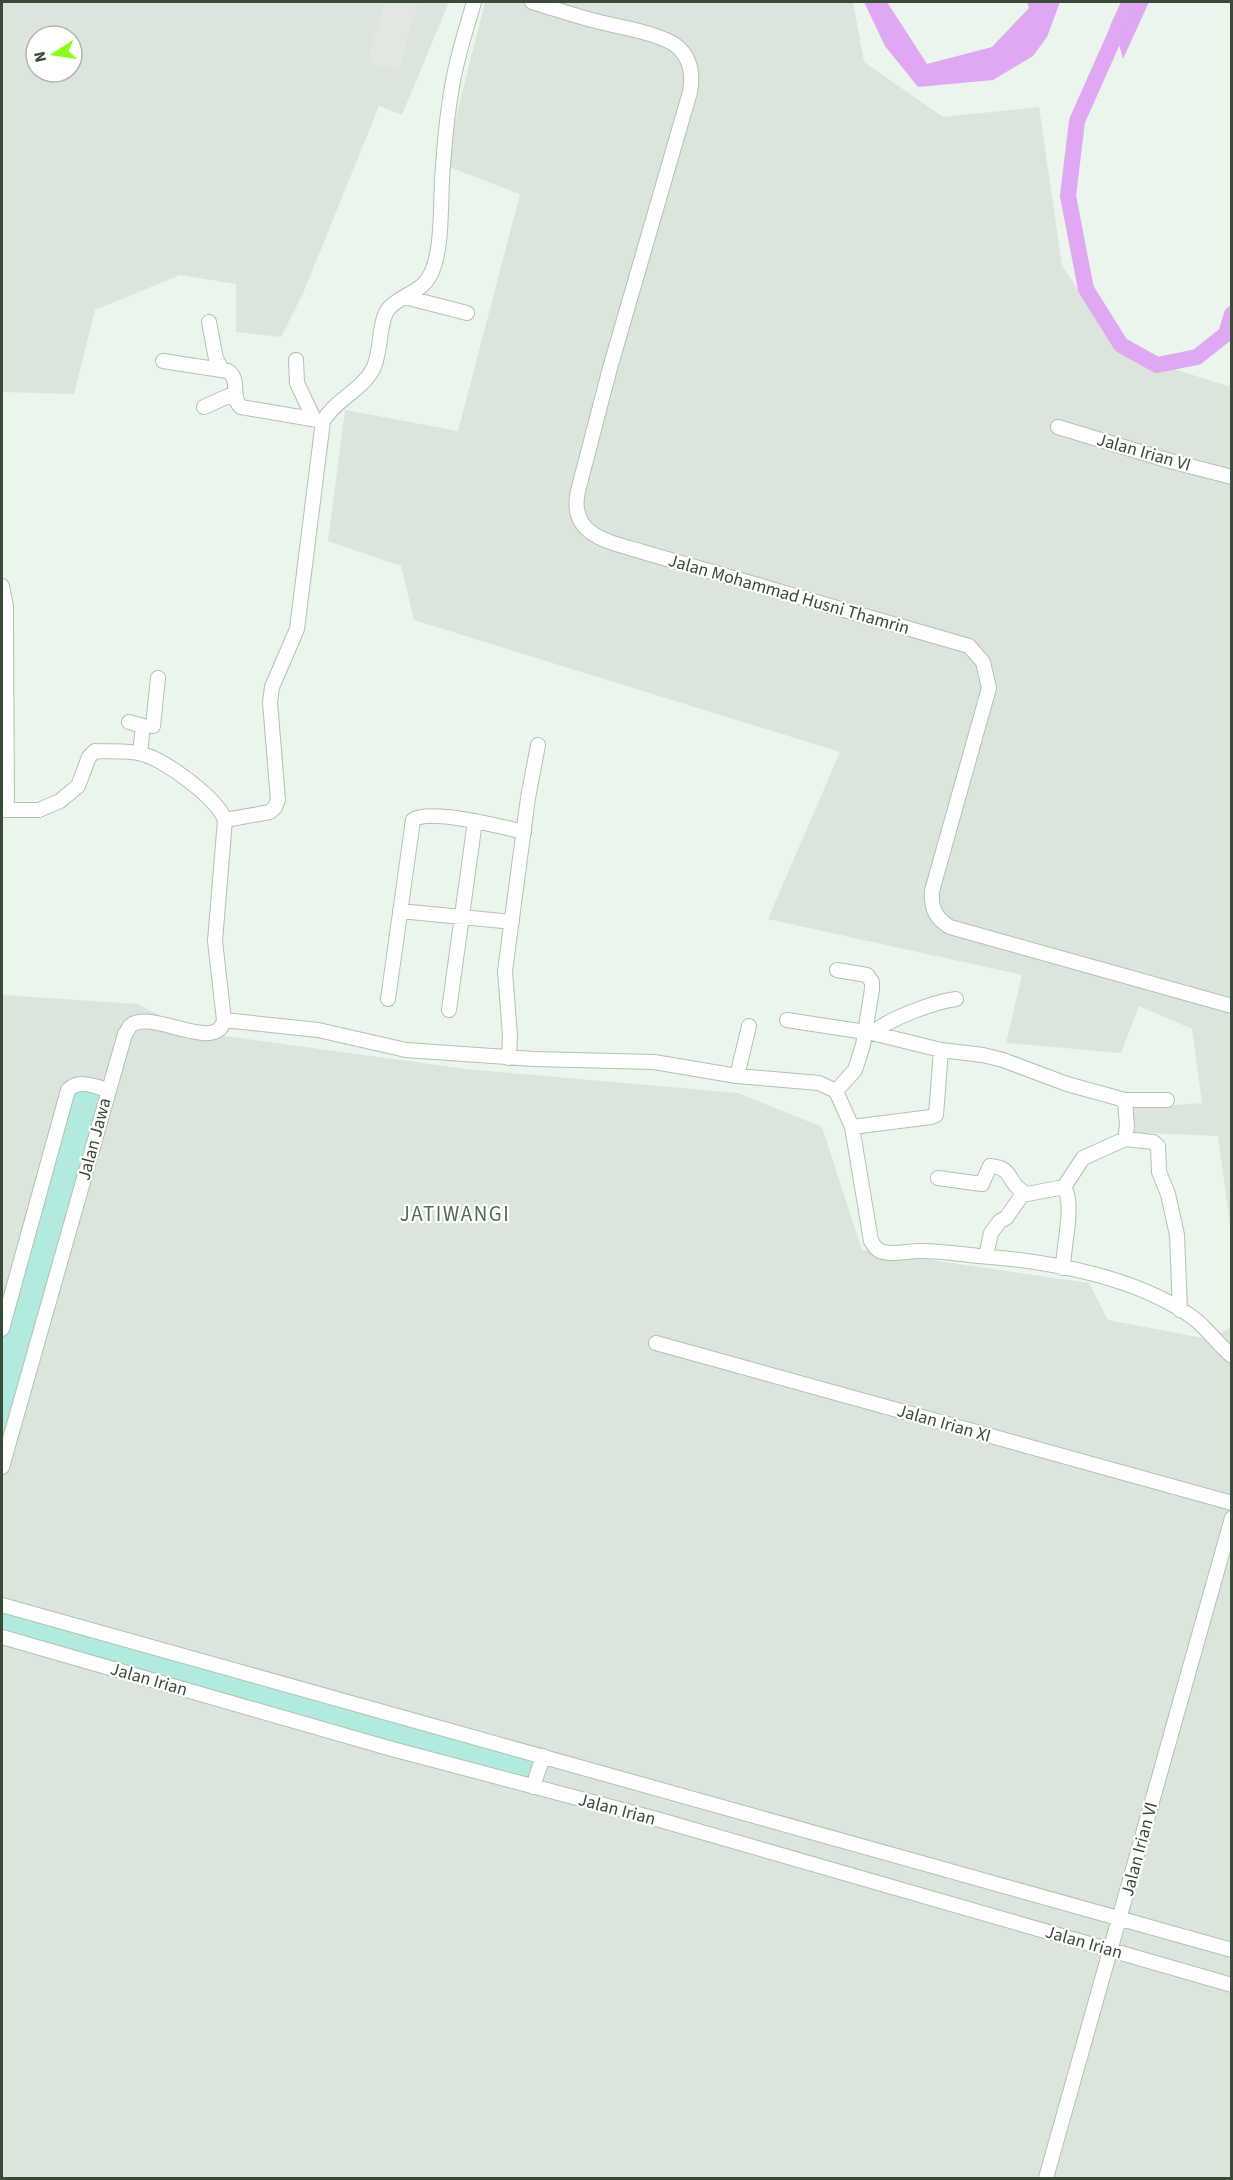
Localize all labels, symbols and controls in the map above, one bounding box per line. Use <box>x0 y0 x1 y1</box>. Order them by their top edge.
north arrow <box>24 24 84 84</box>
text: N <box>28 49 52 64</box>
street label: Jalan Irian VI <box>1094 427 1194 478</box>
street label: Jalan Mohammad Husni Thamrin <box>665 548 912 641</box>
street label: Jalan Jawa <box>71 1095 117 1183</box>
district label: JATIWANGI <box>400 1199 510 1229</box>
street label: Jalan Irian XI <box>894 1398 994 1449</box>
street label: Jalan Irian <box>107 1657 190 1702</box>
street label: Jalan Irian <box>575 1787 658 1832</box>
street label: Jalan Irian VI <box>1115 1799 1164 1899</box>
street label: Jalan Irian <box>1042 1920 1125 1965</box>

